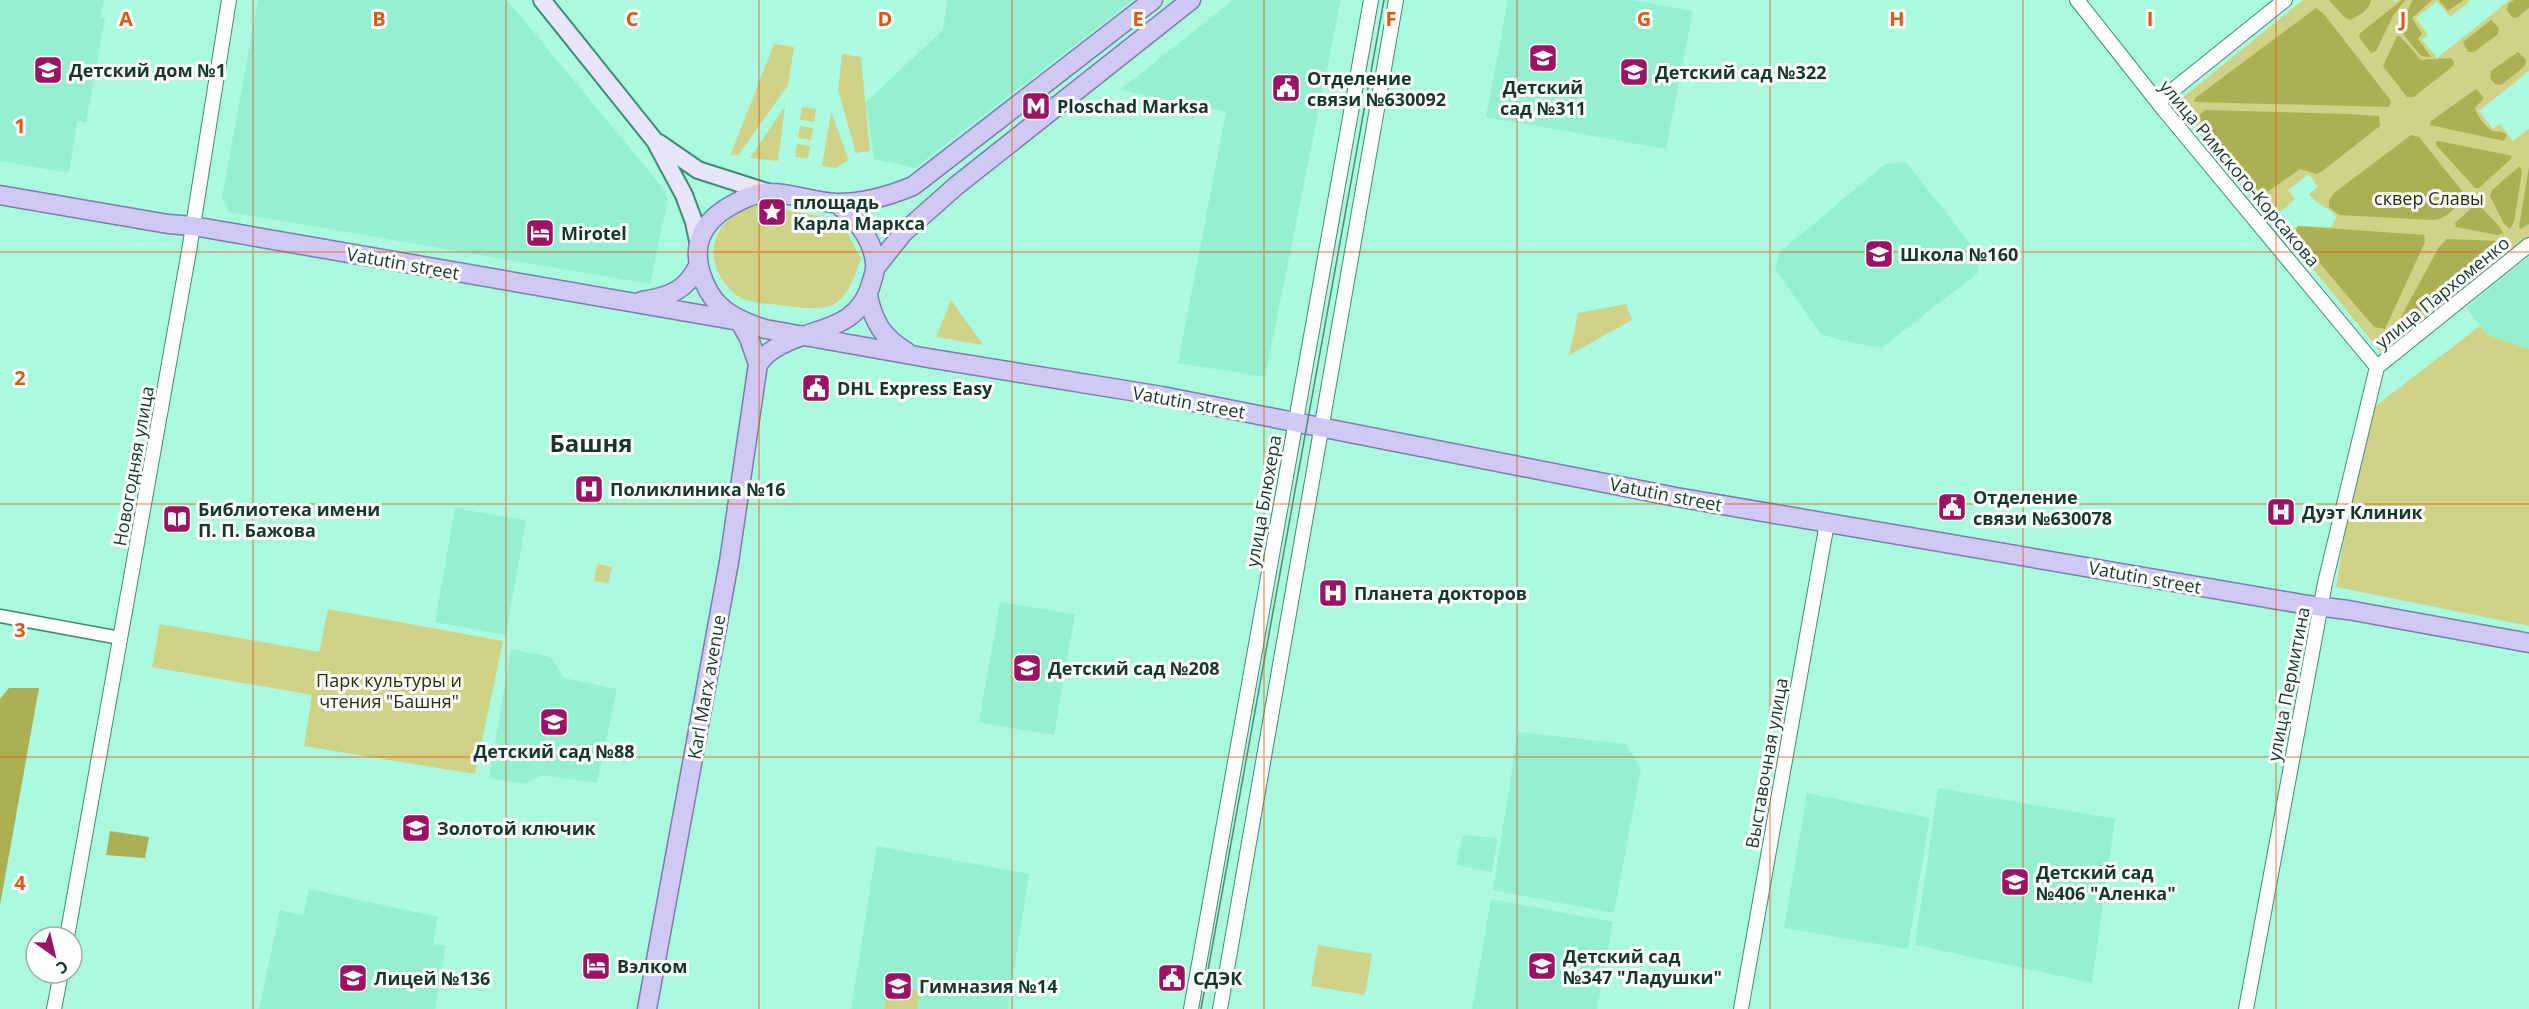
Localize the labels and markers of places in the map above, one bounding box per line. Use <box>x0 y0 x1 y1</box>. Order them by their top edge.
school or university icon: Детский сад №311 <box>1527 42 1559 74</box>
school or university icon: Детский дом №1 <box>32 54 64 86</box>
school or university icon: Детский сад №322 <box>1618 56 1650 88</box>
place label: Детский дом №1 <box>69 58 226 82</box>
place label: Детский сад №322 <box>1655 60 1826 84</box>
place label: Отделение связи №630092 <box>1307 66 1446 111</box>
public building icon: Отделение связи №630092 <box>1270 72 1302 104</box>
place label: Детский сад №311 <box>1500 75 1586 120</box>
metro station icon: Ploschad Marksa <box>1020 90 1052 122</box>
place label: Ploschad Marksa <box>1057 94 1209 118</box>
place label: площадь Карла Маркса <box>793 190 925 235</box>
place icon: площадь Карла Маркса <box>756 196 788 228</box>
hotel icon: Mirotel <box>524 217 556 249</box>
place label: Mirotel <box>561 221 627 245</box>
school or university icon: Школа №160 <box>1863 238 1895 270</box>
place label: Школа №160 <box>1900 242 2018 266</box>
public building icon: DHL Express Easy <box>800 372 832 404</box>
place label: DHL Express Easy <box>837 376 993 400</box>
hospital icon: Поликлиника №16 <box>573 473 605 505</box>
place label: Поликлиника №16 <box>610 477 786 501</box>
place label: Отделение связи №630078 <box>1973 485 2112 530</box>
public building icon: Отделение связи №630078 <box>1936 491 1968 523</box>
hospital icon: Дуэт Клиник <box>2265 496 2297 528</box>
place label: Библиотека имени П. П. Бажова <box>198 497 380 542</box>
place label: Дуэт Клиник <box>2302 500 2423 524</box>
library icon: Библиотека имени П. П. Бажова <box>161 503 193 535</box>
hospital icon: Планета докторов <box>1317 577 1349 609</box>
place label: Планета докторов <box>1354 581 1527 605</box>
school or university icon: Детский сад №208 <box>1011 652 1043 684</box>
place label: Детский сад №208 <box>1048 656 1219 680</box>
school or university icon: Детский сад №88 <box>538 706 570 738</box>
place label: Детский сад №88 <box>473 739 635 763</box>
school or university icon: Золотой ключик <box>400 812 432 844</box>
place label: Золотой ключик <box>437 816 597 840</box>
place label: Детский сад №406 "Аленка" <box>2036 860 2176 905</box>
school or university icon: Детский сад №406 "Аленка" <box>1999 866 2031 898</box>
place label: Детский сад №347 "Ладушки" <box>1563 944 1722 989</box>
hotel icon: Вэлком <box>580 950 612 982</box>
school or university icon: Детский сад №347 "Ладушки" <box>1526 950 1558 982</box>
place label: Вэлком <box>617 954 687 978</box>
school or university icon: Лицей №136 <box>337 962 369 994</box>
public building icon: СДЭК <box>1156 962 1188 994</box>
place label: Лицей №136 <box>374 966 490 990</box>
place label: СДЭК <box>1193 966 1243 990</box>
school or university icon: Гимназия №14 <box>882 970 914 1002</box>
place label: Гимназия №14 <box>919 974 1057 998</box>

